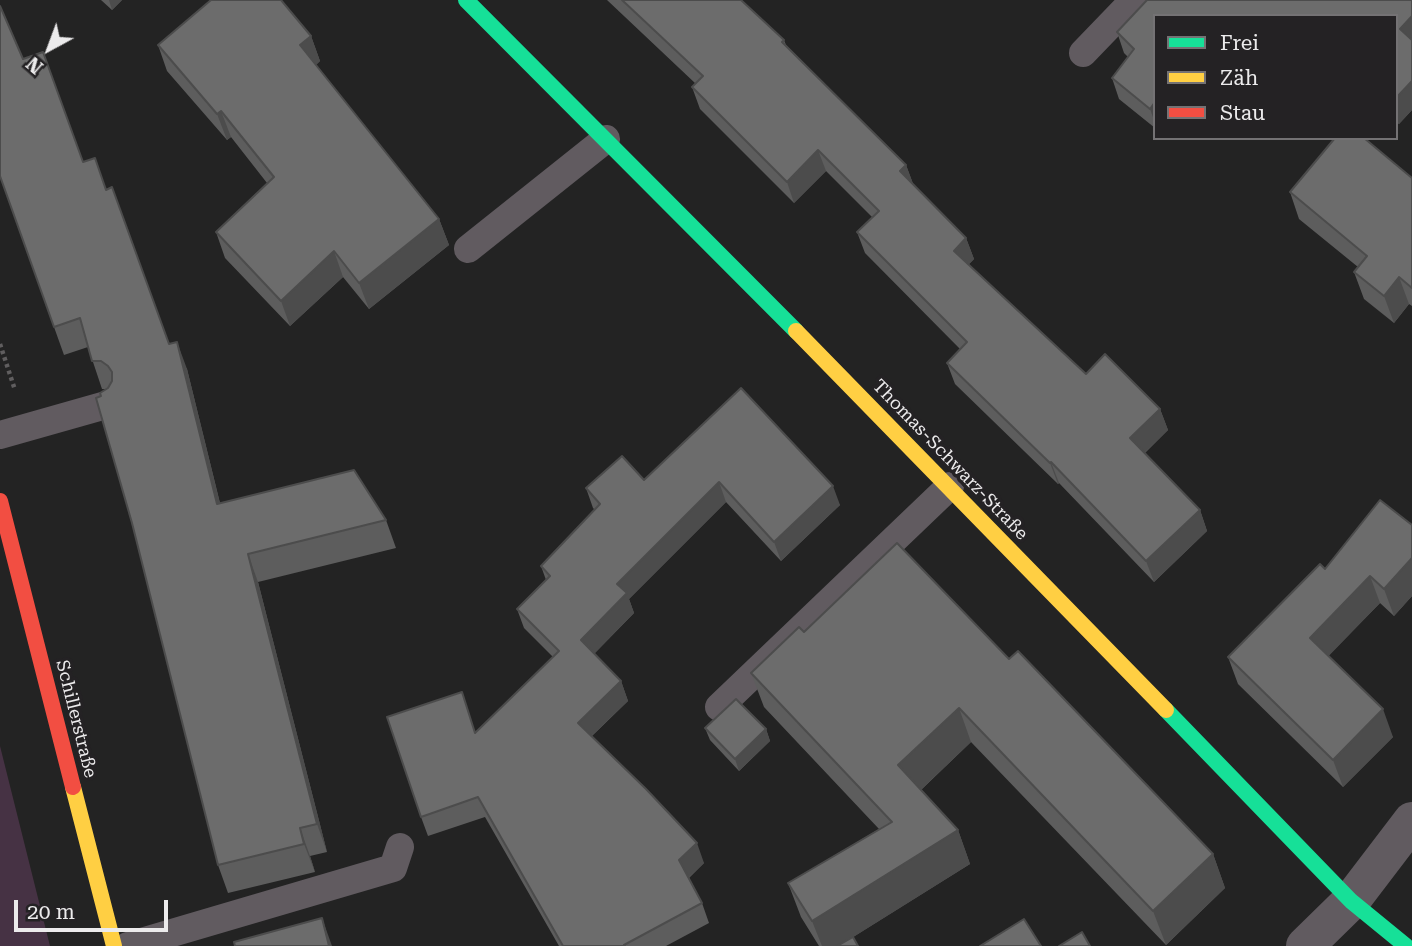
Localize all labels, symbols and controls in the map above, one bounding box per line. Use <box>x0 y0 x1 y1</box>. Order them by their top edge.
north arrow <box>14 14 84 84</box>
legend <box>1153 14 1398 140</box>
text: Frei <box>1220 31 1259 55</box>
text: N <box>22 52 48 79</box>
text: Zäh <box>1220 66 1258 90</box>
text: Stau <box>1220 101 1265 125</box>
street label: Thomas-Schwarz-Straße <box>868 375 1032 545</box>
street label: Schillerstraße <box>51 658 101 780</box>
scale bar <box>18 886 172 930</box>
text: 20 m <box>27 900 75 924</box>

